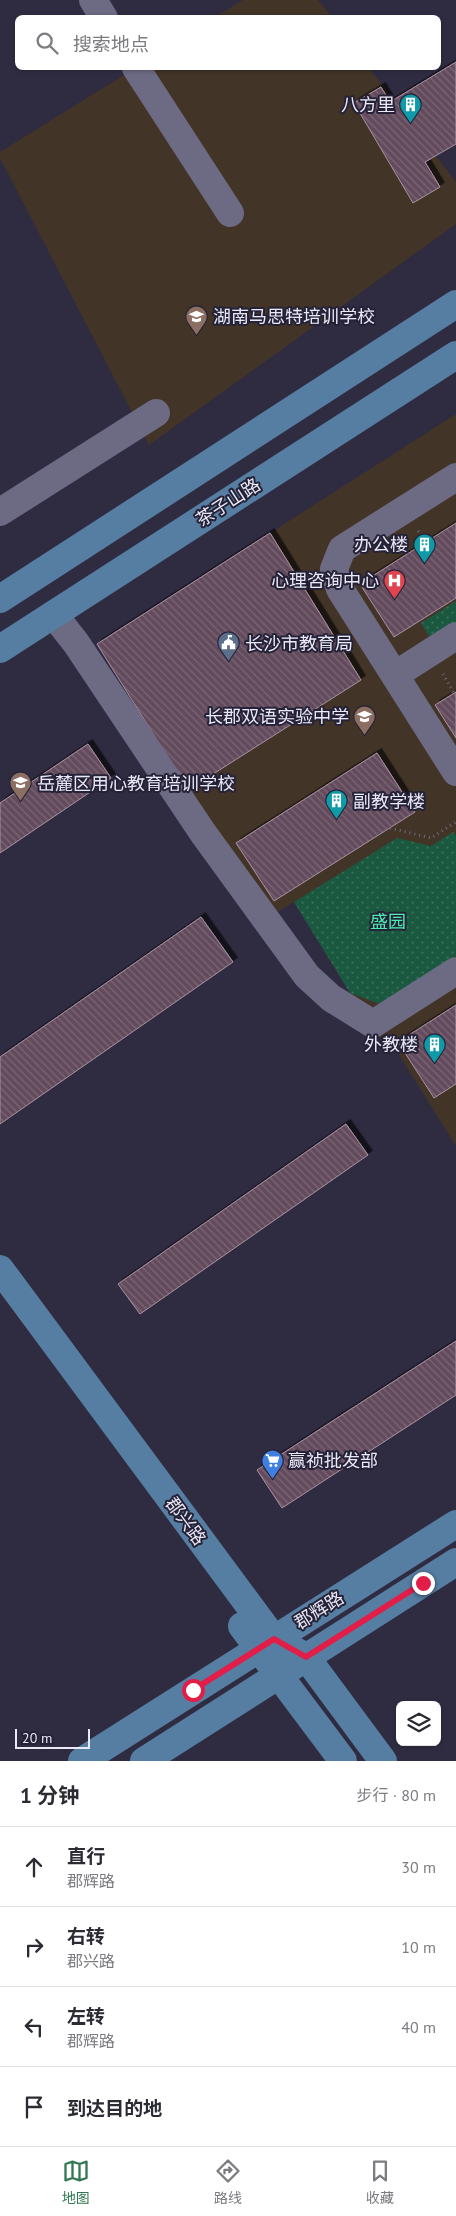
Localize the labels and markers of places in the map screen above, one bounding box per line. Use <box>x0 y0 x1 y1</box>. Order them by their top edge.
building icon: 八方里 <box>399 92 423 123</box>
place label: 八方里 <box>341 93 395 116</box>
school or university icon: 湖南马思特培训学校 <box>185 304 209 335</box>
place label: 湖南马思特培训学校 <box>213 305 375 328</box>
building icon: 办公楼 <box>412 532 436 563</box>
place label: 办公楼 <box>354 533 408 556</box>
hospital icon: 心理咨询中心 <box>383 568 407 599</box>
place label: 心理咨询中心 <box>271 569 379 592</box>
public building icon: 长沙市教育局 <box>217 631 241 662</box>
place label: 长沙市教育局 <box>245 632 353 655</box>
school or university icon: 长郡双语实验中学 <box>353 704 377 735</box>
place label: 长郡双语实验中学 <box>205 705 349 728</box>
school or university icon: 岳麓区用心教育培训学校 <box>9 771 33 802</box>
place label: 岳麓区用心教育培训学校 <box>37 772 235 795</box>
building icon: 副教学楼 <box>325 789 349 820</box>
place label: 副教学楼 <box>353 790 425 813</box>
building icon: 外教楼 <box>422 1032 446 1063</box>
place label: 外教楼 <box>364 1033 418 1056</box>
supermarket icon: 赢祯批发部 <box>260 1448 284 1479</box>
place label: 赢祯批发部 <box>288 1449 378 1472</box>

